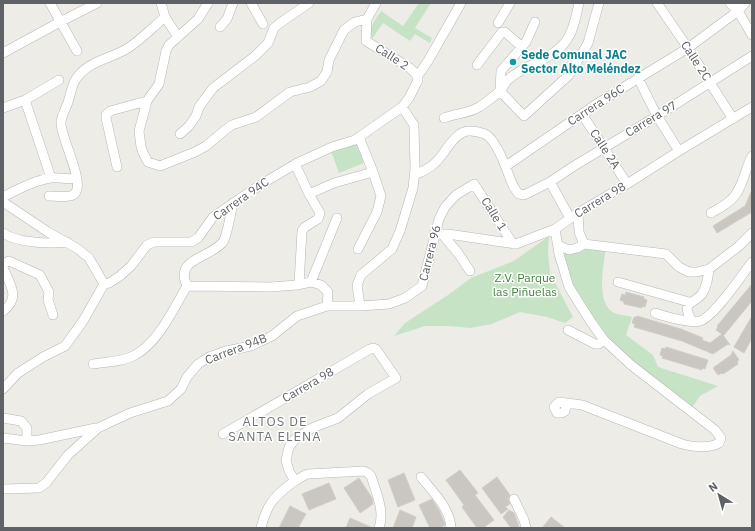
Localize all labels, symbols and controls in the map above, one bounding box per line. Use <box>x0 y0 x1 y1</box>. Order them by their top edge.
street label: Calle 2C <box>678 38 715 84</box>
street label: Calle 2 <box>373 40 412 73</box>
place label: Sede Comunal JAC Sector Alto Meléndez <box>521 47 641 76</box>
marker: Sede Comunal JAC Sector Alto Meléndez <box>508 57 518 67</box>
street label: Carrera 96C <box>565 80 627 128</box>
street label: Carrera 97 <box>622 97 679 140</box>
street label: Calle 2A <box>587 126 624 172</box>
street label: Carrera 94C <box>210 174 272 223</box>
street label: Carrera 98 <box>571 178 628 221</box>
street label: Calle 1 <box>478 194 511 233</box>
street label: Carrera 96 <box>415 223 444 282</box>
park label: Z.V. Parque las Piñuelas <box>493 270 557 299</box>
street label: Carrera 94B <box>203 330 269 367</box>
street label: Carrera 98 <box>279 364 336 405</box>
district label: ALTOS DE SANTA ELENA <box>228 413 322 445</box>
north arrow <box>699 475 739 515</box>
text: N <box>706 479 720 495</box>

